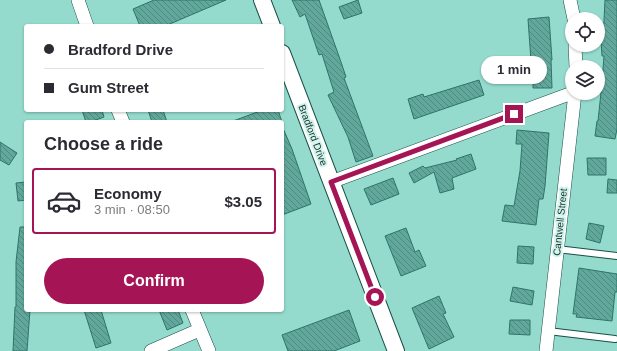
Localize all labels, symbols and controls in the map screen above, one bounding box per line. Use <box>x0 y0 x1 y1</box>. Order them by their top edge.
map controls <box>565 12 605 100</box>
button: locate <box>565 12 605 52</box>
text: Bradford Drive <box>68 41 173 58</box>
callout: 1 min <box>481 56 547 84</box>
button: layers <box>565 60 605 100</box>
text: 1 min <box>497 62 531 77</box>
text: Gum Street <box>68 79 149 96</box>
street label: Bradford Drive <box>296 103 330 167</box>
route end <box>505 105 523 123</box>
text: Choose a ride <box>44 134 163 154</box>
icon: car <box>46 183 82 219</box>
text: Economy <box>94 185 162 202</box>
street label: Cantwell Street <box>551 187 569 256</box>
text: $3.05 <box>224 193 262 210</box>
text: 3 min · 08:50 <box>94 202 170 217</box>
button: Confirm <box>44 258 264 304</box>
route start <box>366 288 384 306</box>

